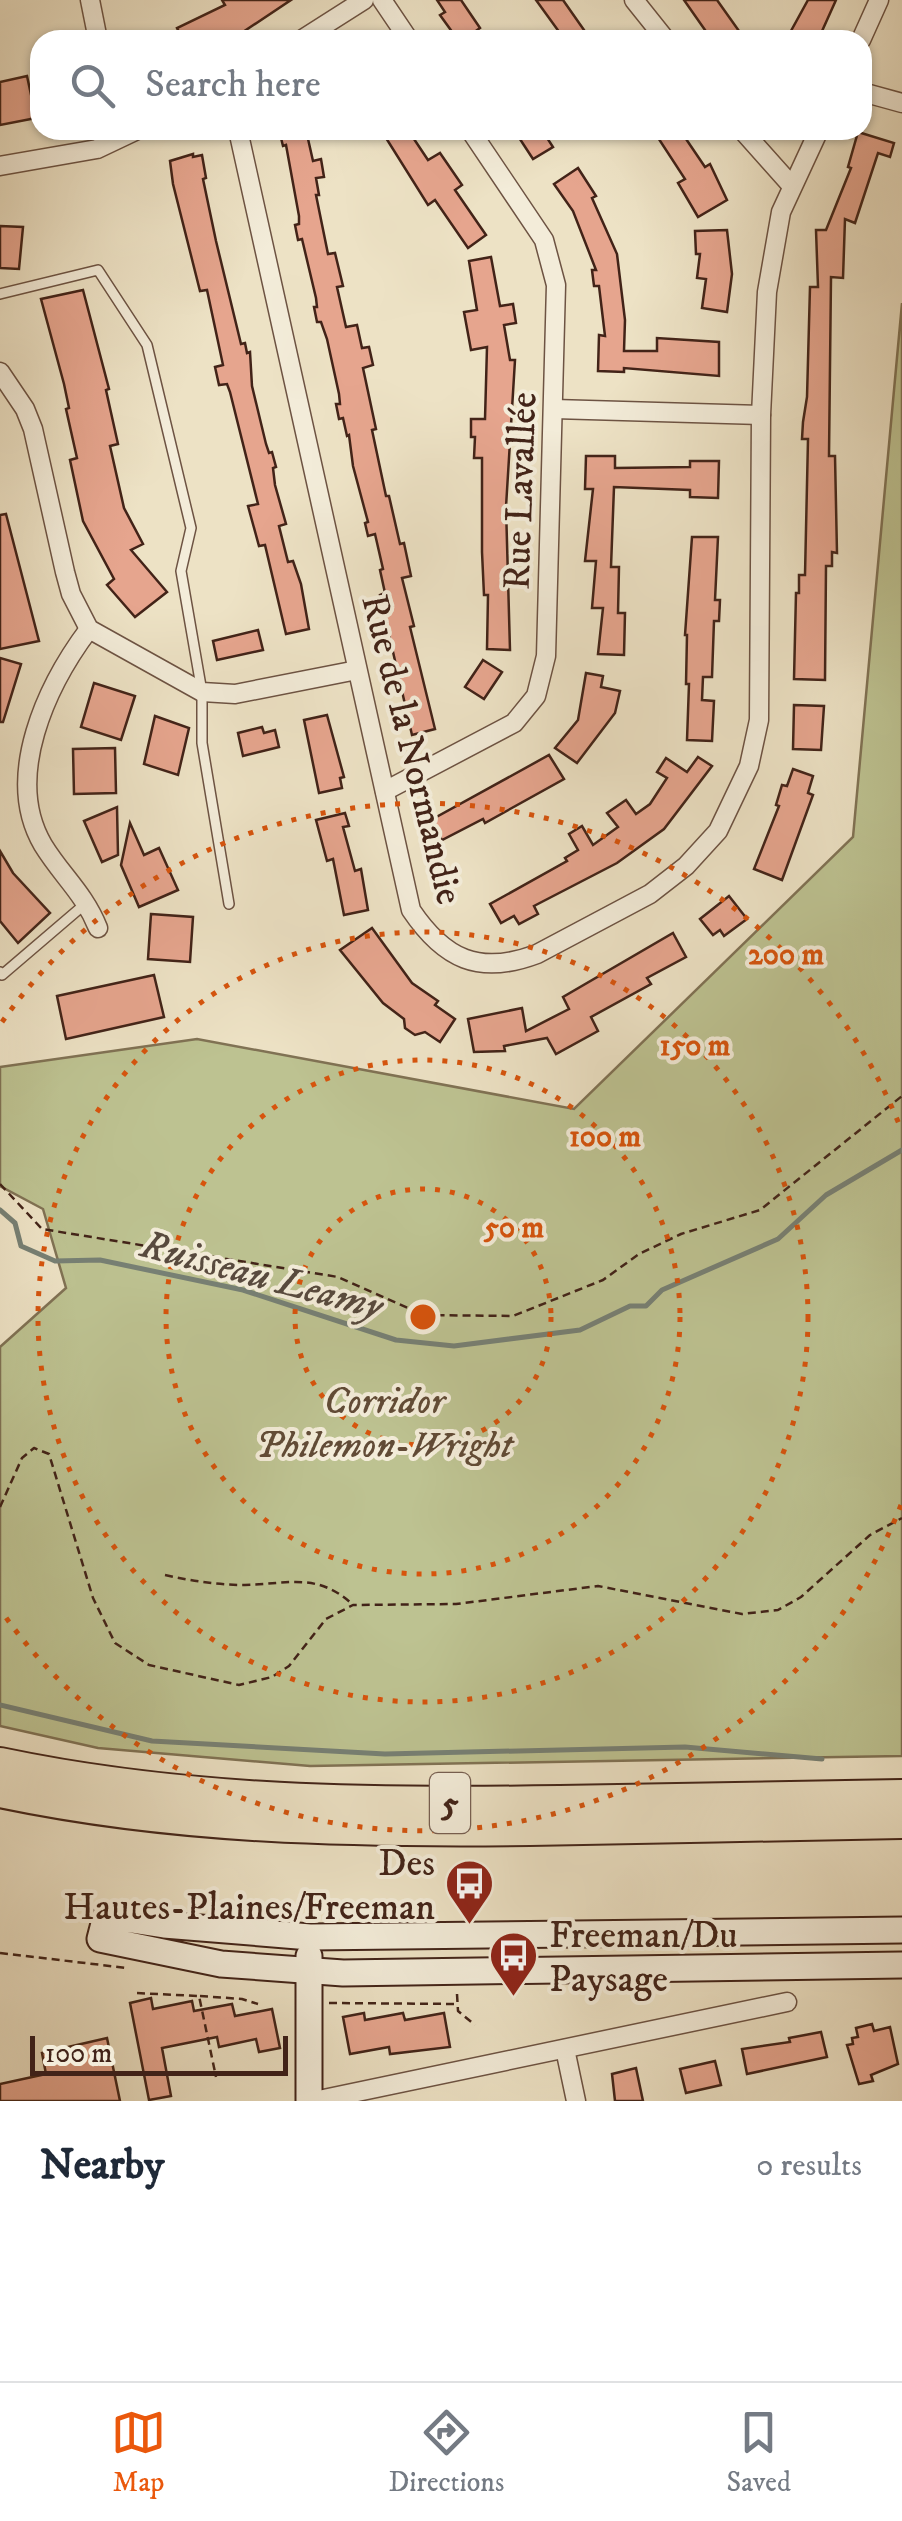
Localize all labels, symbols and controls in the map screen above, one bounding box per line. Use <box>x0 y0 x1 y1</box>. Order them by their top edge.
search box <box>30 30 872 140</box>
icon: search <box>65 58 120 113</box>
text: Search here <box>145 61 321 109</box>
street label: Rue Lavallée <box>494 391 548 591</box>
street label: Rue de la Normandie <box>349 589 473 910</box>
text: 200 m <box>748 937 824 974</box>
text: 150 m <box>660 1028 731 1065</box>
text: 100 m <box>569 1119 642 1156</box>
text: 50 m <box>483 1210 544 1247</box>
water label: Ruisseau Leamy <box>134 1220 390 1334</box>
centre of rings <box>405 1299 441 1335</box>
park label: Corridor Philemon-Wright <box>255 1378 515 1470</box>
road number: 5 <box>430 1773 470 1833</box>
place label: Des Hautes-Plaines/Freeman <box>63 1840 435 1932</box>
bus stop icon: Des Hautes-Plaines/Freeman <box>444 1858 496 1926</box>
place label: Freeman/Du Paysage <box>549 1912 738 2004</box>
bus stop icon: Freeman/Du Paysage <box>488 1930 540 1998</box>
scale bar <box>30 2031 288 2076</box>
text: 100 m <box>45 2036 112 2071</box>
text: Nearby <box>40 2140 164 2192</box>
text: 0 results <box>756 2146 862 2186</box>
tab: Map <box>111 2405 166 2500</box>
tab: Directions <box>388 2405 504 2500</box>
tab: Saved <box>727 2405 791 2500</box>

